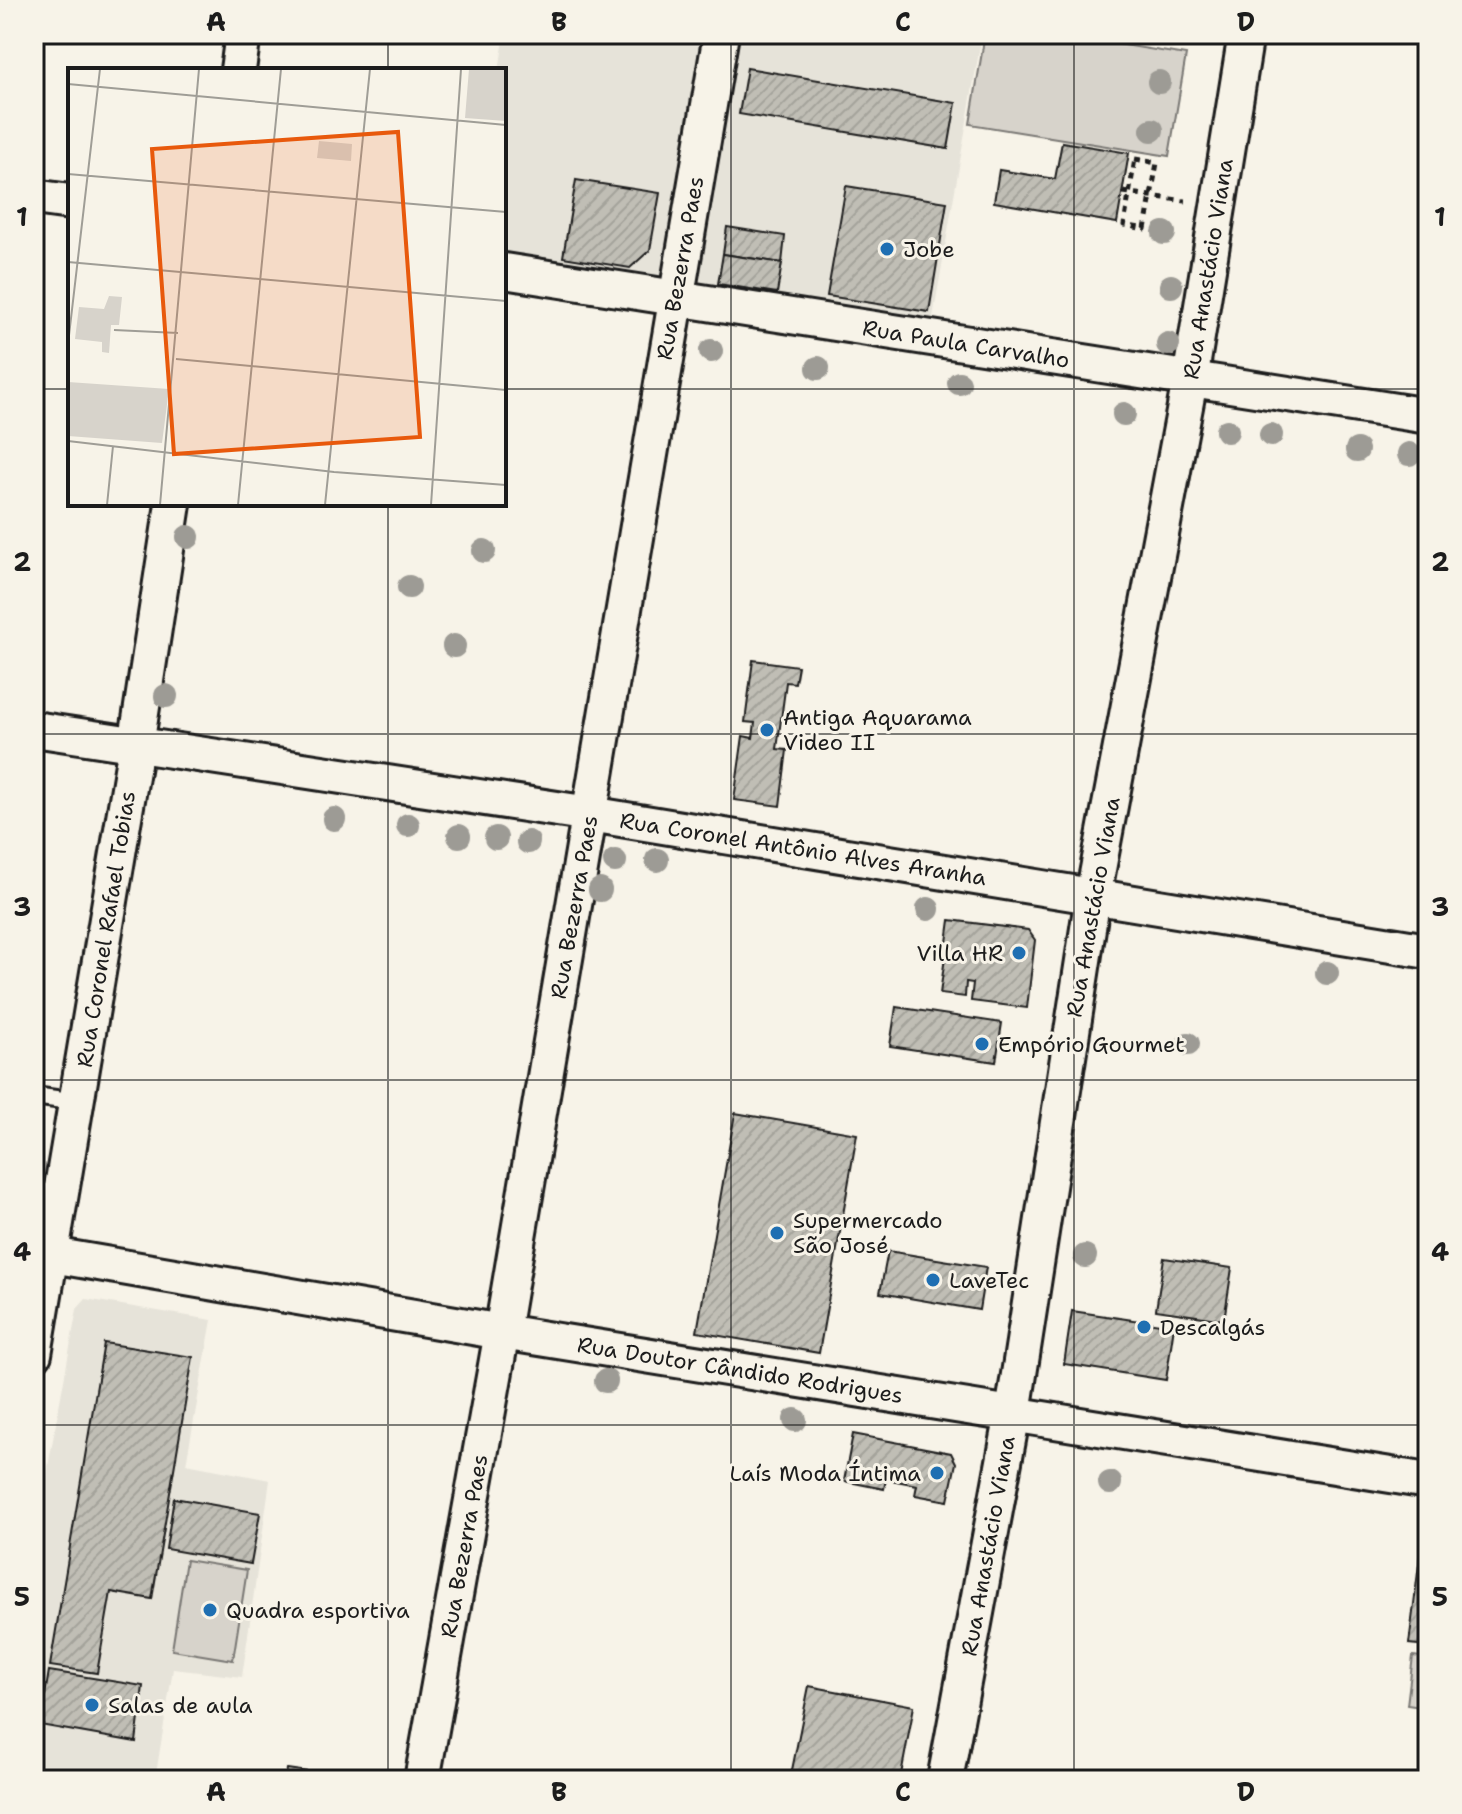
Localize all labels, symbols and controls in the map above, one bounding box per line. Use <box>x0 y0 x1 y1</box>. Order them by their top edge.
text: A <box>206 4 226 39</box>
text: B <box>551 4 567 39</box>
text: C <box>895 4 911 39</box>
text: D <box>1237 4 1255 39</box>
inset map <box>68 68 506 506</box>
street label: Rua Anastácio Viana <box>1176 156 1240 381</box>
street label: Rua Bezerra Paes <box>650 174 710 362</box>
text: 1 <box>16 199 28 234</box>
text: 1 <box>1434 199 1446 234</box>
place label: Jobe <box>903 235 955 264</box>
marker: Jobe <box>878 240 896 258</box>
street label: Rua Paula Carvalho <box>860 313 1072 375</box>
text: 2 <box>13 544 31 579</box>
text: 2 <box>1431 544 1449 579</box>
place label: Antiga Aquarama Video II <box>783 703 972 757</box>
marker: Antiga Aquarama Video II <box>758 721 776 739</box>
street label: Rua Coronel Rafael Tobias <box>70 789 142 1069</box>
street label: Rua Anastácio Viana <box>1059 794 1127 1019</box>
street label: Rua Coronel Antônio Alves Aranha <box>618 806 989 892</box>
street label: Rua Bezerra Paes <box>544 813 604 1001</box>
text: 3 <box>13 889 31 924</box>
text: 3 <box>1431 889 1449 924</box>
place label: Villa HR <box>917 939 1003 968</box>
marker: Villa HR <box>1010 944 1028 962</box>
place label: Empório Gourmet <box>998 1030 1185 1059</box>
marker: Empório Gourmet <box>973 1035 991 1053</box>
place label: Supermercado São José <box>793 1206 943 1260</box>
marker: Supermercado São José <box>768 1224 786 1242</box>
text: 4 <box>13 1234 31 1269</box>
text: 4 <box>1431 1234 1449 1269</box>
place label: LaveTec <box>949 1266 1029 1295</box>
marker: LaveTec <box>924 1271 942 1289</box>
place label: Descalgás <box>1160 1313 1265 1342</box>
marker: Descalgás <box>1135 1318 1153 1336</box>
street label: Rua Doutor Cândido Rodrigues <box>575 1330 905 1410</box>
street label: Rua Anastácio Viana <box>954 1433 1022 1658</box>
street label: Rua Bezerra Paes <box>434 1452 494 1640</box>
place label: Laís Moda Íntima <box>729 1459 921 1488</box>
marker: Laís Moda Íntima <box>928 1464 946 1482</box>
text: 5 <box>14 1579 30 1614</box>
text: 5 <box>1432 1579 1448 1614</box>
place label: Quadra esportiva <box>226 1596 410 1625</box>
marker: Quadra esportiva <box>201 1601 219 1619</box>
place label: Salas de aula <box>108 1691 253 1720</box>
marker: Salas de aula <box>83 1696 101 1714</box>
text: A <box>206 1774 226 1809</box>
text: B <box>551 1774 567 1809</box>
text: C <box>895 1774 911 1809</box>
text: D <box>1237 1774 1255 1809</box>

